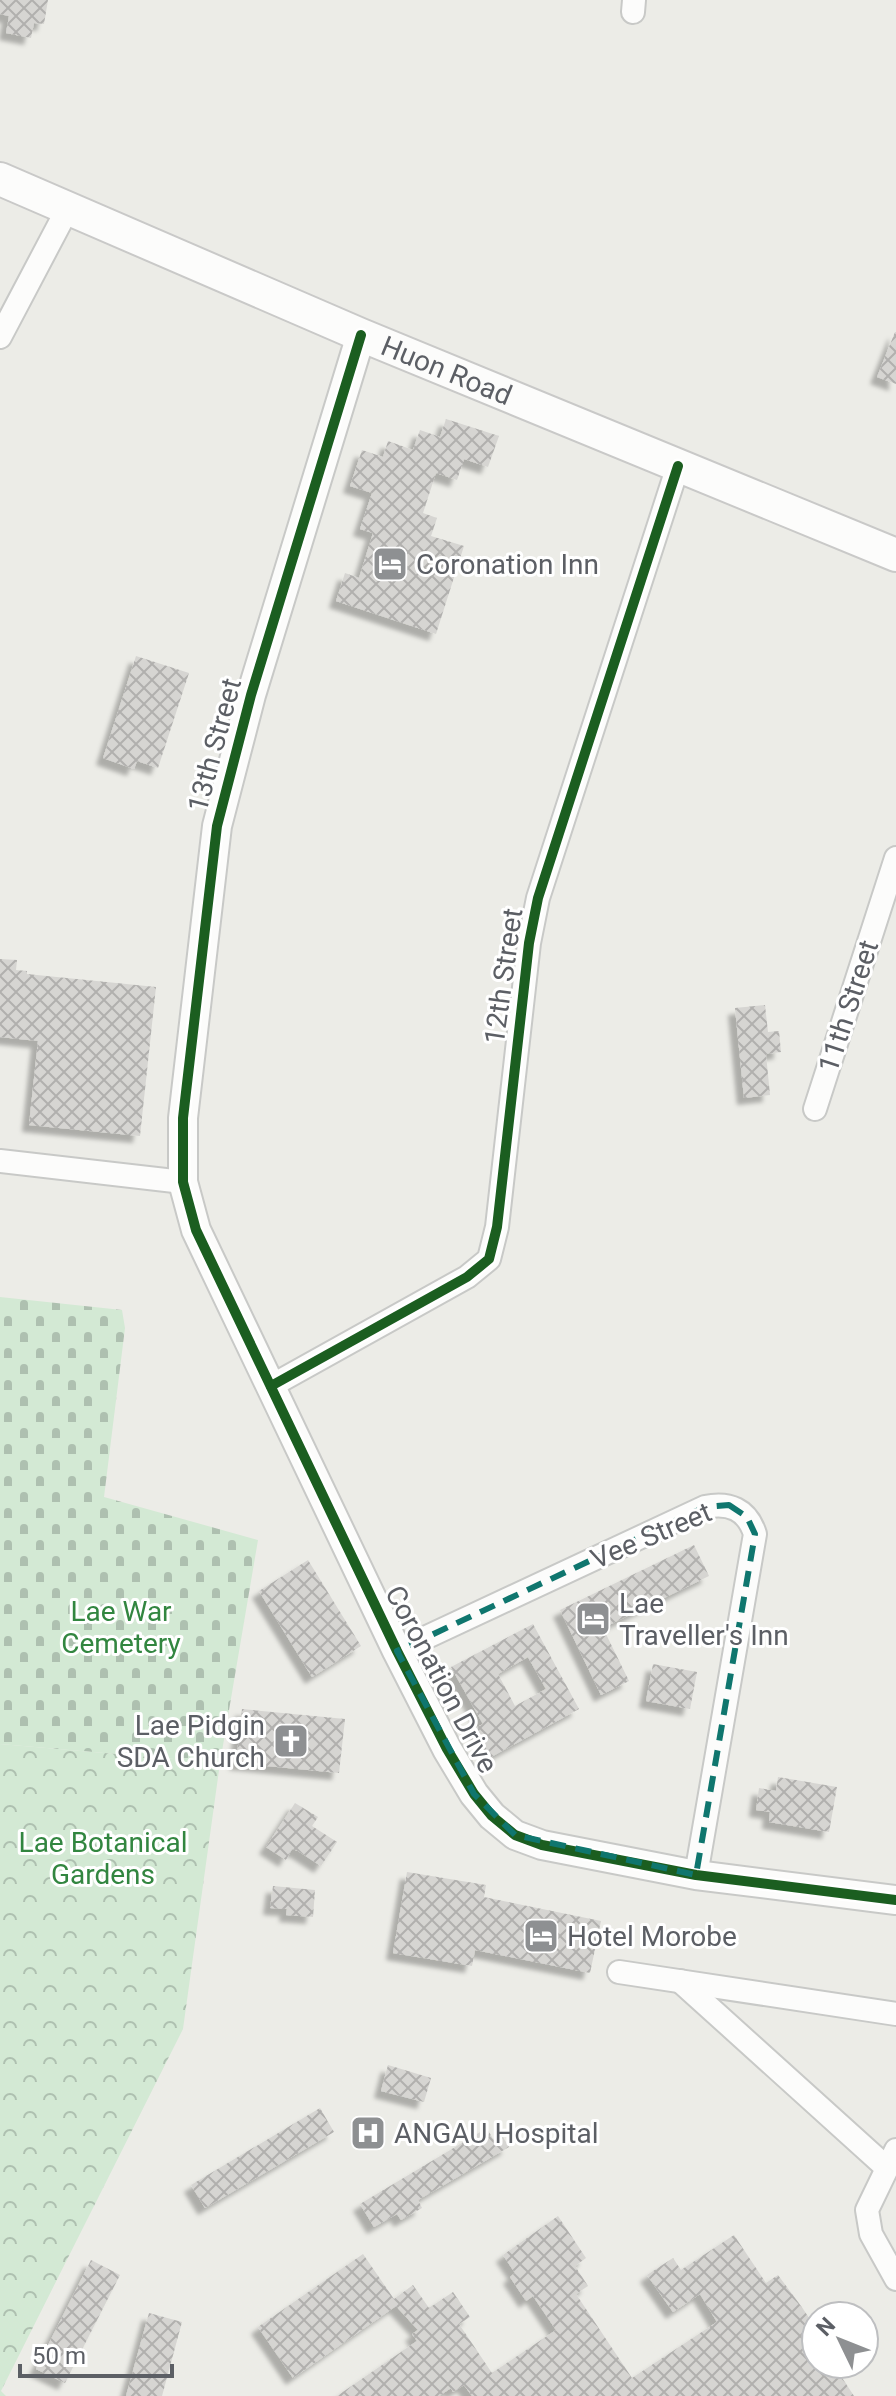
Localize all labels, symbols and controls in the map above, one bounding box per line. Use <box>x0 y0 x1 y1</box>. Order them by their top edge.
street label: Huon Road <box>376 329 517 412</box>
hotel icon: Coronation Inn <box>371 545 409 583</box>
place label: Coronation Inn <box>416 548 599 581</box>
street label: 13th Street <box>181 675 248 816</box>
street label: 12th Street <box>478 906 529 1046</box>
street label: 11th Street <box>812 936 885 1076</box>
street label: Vee Street <box>586 1495 716 1576</box>
street label: Coronation Drive <box>378 1580 505 1779</box>
place label: Lae Traveller's Inn <box>619 1587 789 1652</box>
park label: Lae War Cemetery <box>61 1595 181 1660</box>
hotel icon: Lae Traveller's Inn <box>574 1600 612 1638</box>
place label: Lae Pidgin SDA Church <box>117 1709 265 1774</box>
church icon: Lae Pidgin SDA Church <box>272 1722 310 1760</box>
park label: Lae Botanical Gardens <box>19 1826 187 1891</box>
hotel icon: Hotel Morobe <box>522 1917 560 1955</box>
place label: Hotel Morobe <box>567 1920 737 1953</box>
hospital icon: ANGAU Hospital <box>349 2114 387 2152</box>
place label: ANGAU Hospital <box>394 2117 599 2150</box>
north arrow <box>800 2300 880 2380</box>
text: N <box>811 2312 840 2341</box>
scale bar <box>20 2328 172 2378</box>
text: 50 m <box>32 2342 86 2370</box>

